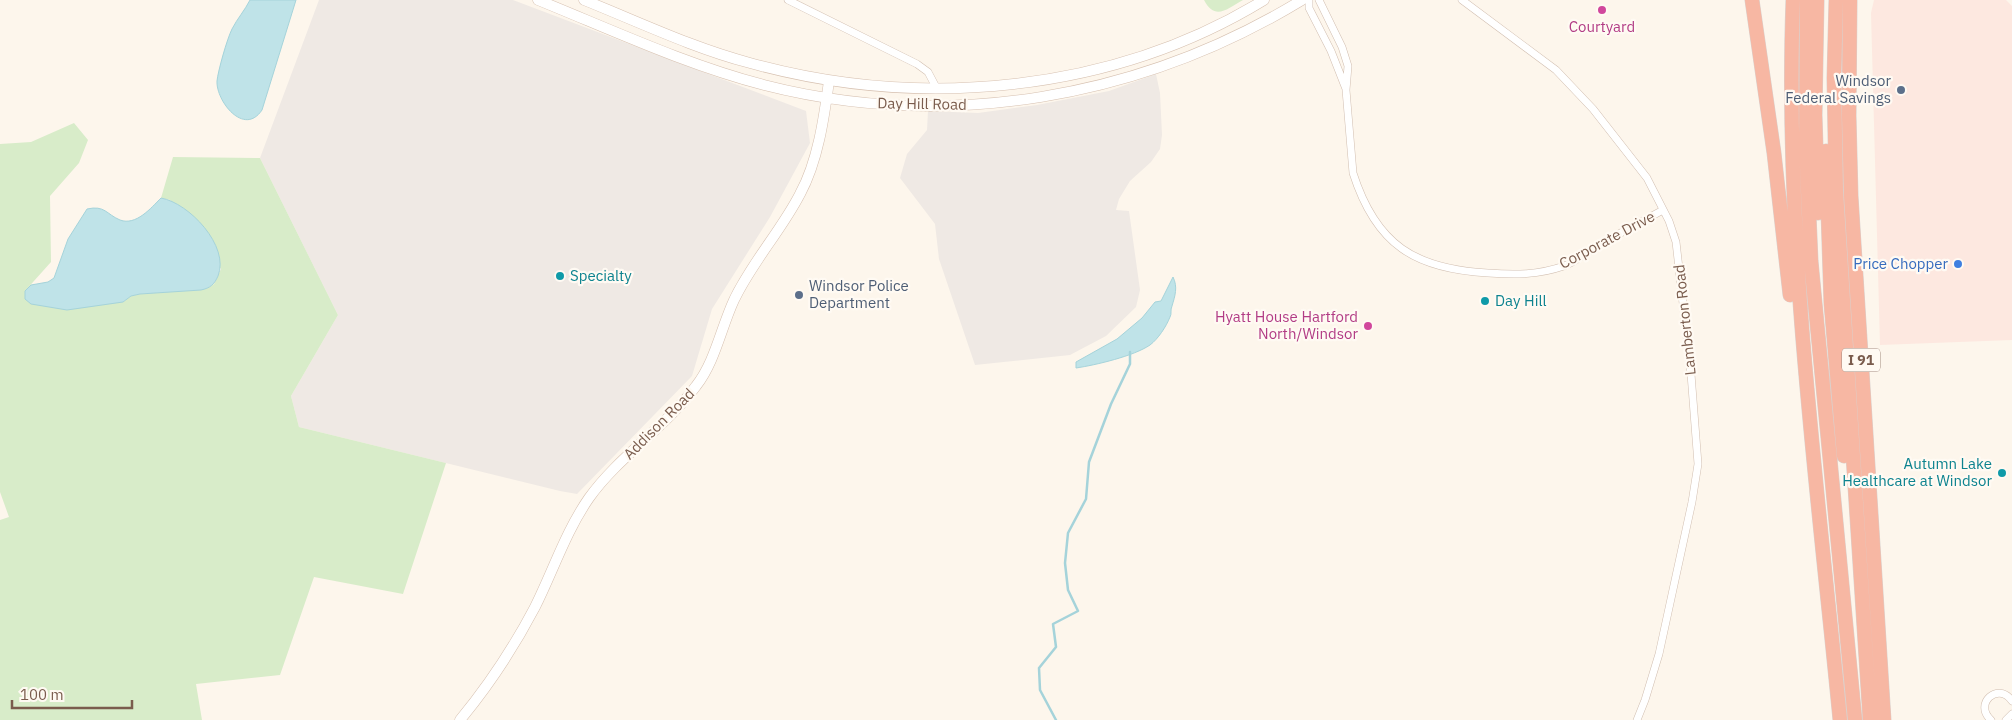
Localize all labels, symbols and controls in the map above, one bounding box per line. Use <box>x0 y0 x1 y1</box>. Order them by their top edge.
marker: Courtyard <box>1596 4 1608 16</box>
place label: Courtyard <box>1569 17 1635 36</box>
place label: Windsor Federal Savings <box>1785 71 1891 107</box>
marker: Windsor Federal Savings <box>1895 84 1907 96</box>
street label: Day Hill Road <box>877 93 967 114</box>
street label: Corporate Drive <box>1556 206 1658 273</box>
place label: Price Chopper <box>1853 254 1948 273</box>
marker: Price Chopper <box>1952 258 1964 270</box>
street label: Lamberton Road <box>1669 264 1700 376</box>
place label: Specialty <box>570 266 632 285</box>
marker: Specialty <box>554 270 566 282</box>
place label: Windsor Police Department <box>809 276 909 312</box>
marker: Windsor Police Department <box>793 289 805 301</box>
place label: Day Hill <box>1495 291 1546 310</box>
marker: Day Hill <box>1479 295 1491 307</box>
place label: Hyatt House Hartford North/Windsor <box>1215 307 1358 343</box>
marker: Hyatt House Hartford North/Windsor <box>1362 320 1374 332</box>
road number: I 91 <box>1842 348 1880 372</box>
street label: Addison Road <box>619 384 698 463</box>
place label: Autumn Lake Healthcare at Windsor <box>1842 454 1992 490</box>
marker: Autumn Lake Healthcare at Windsor <box>1996 467 2008 479</box>
scale bar <box>12 678 132 710</box>
text: 100 m <box>20 685 64 704</box>

